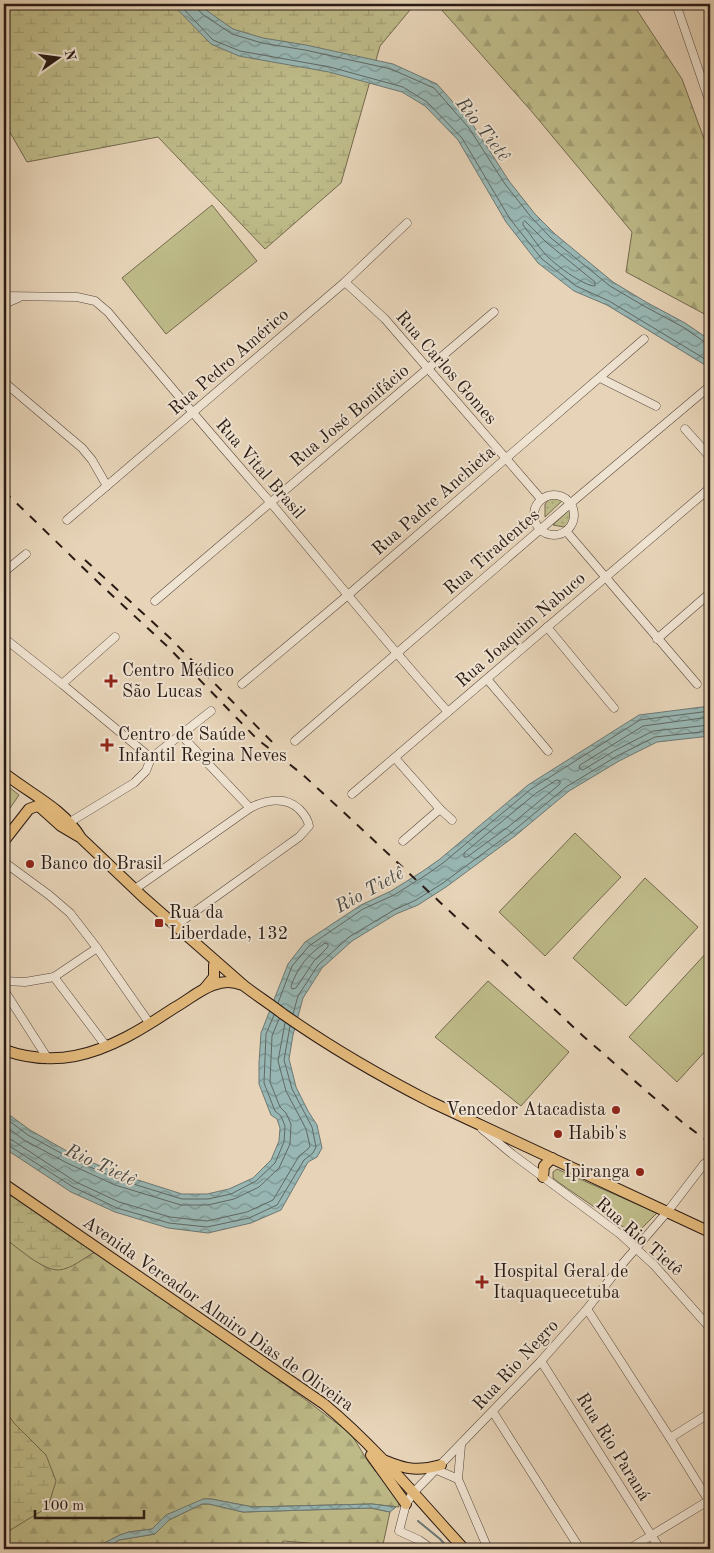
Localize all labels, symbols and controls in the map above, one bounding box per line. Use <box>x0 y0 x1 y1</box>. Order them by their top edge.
north arrow <box>32 32 82 82</box>
text: N <box>62 48 78 62</box>
water label: Rio Tietê <box>451 94 513 166</box>
street label: Rua Pedro Américo <box>166 305 292 419</box>
street label: Rua Carlos Gomes <box>392 308 500 428</box>
street label: Rua José Bonifácio <box>287 361 413 471</box>
street label: Rua Vital Brasil <box>212 416 308 522</box>
street label: Rua Padre Anchieta <box>369 443 499 559</box>
street label: Rua Tiradentes <box>441 506 543 598</box>
street label: Rua Joaquim Nabuco <box>453 569 589 691</box>
place label: Centro Médico São Lucas <box>122 662 234 701</box>
marker: Centro Médico São Lucas <box>104 674 118 688</box>
place label: Centro de Saúde Infantil Regina Neves <box>118 726 287 765</box>
marker: Centro de Saúde Infantil Regina Neves <box>100 738 114 752</box>
place label: Banco do Brasil <box>40 855 163 873</box>
marker: Banco do Brasil <box>24 858 36 870</box>
water label: Rio Tietê <box>332 864 409 918</box>
place label: Rua da Liberdade, 132 <box>169 904 288 943</box>
marker: Rua da Liberdade, 132 <box>153 917 165 929</box>
place label: Vencedor Atacadista <box>446 1101 606 1119</box>
marker: Vencedor Atacadista <box>610 1104 622 1116</box>
place label: Habib's <box>568 1125 627 1143</box>
marker: Habib's <box>552 1128 564 1140</box>
water label: Rio Tietê <box>61 1141 139 1191</box>
place label: Ipiranga <box>564 1163 630 1181</box>
marker: Ipiranga <box>634 1166 646 1178</box>
street label: Rua Rio Tietê <box>592 1195 686 1279</box>
street label: Avenida Vereador Almiro Dias de Oliveira <box>79 1213 357 1415</box>
place label: Hospital Geral de Itaquaquecetuba <box>493 1263 628 1302</box>
marker: Hospital Geral de Itaquaquecetuba <box>475 1275 489 1289</box>
street label: Rua Rio Negro <box>470 1316 562 1414</box>
street label: Rua Rio Paraná <box>573 1390 653 1504</box>
scale bar <box>35 1488 144 1520</box>
text: 100 m <box>42 1499 84 1514</box>

